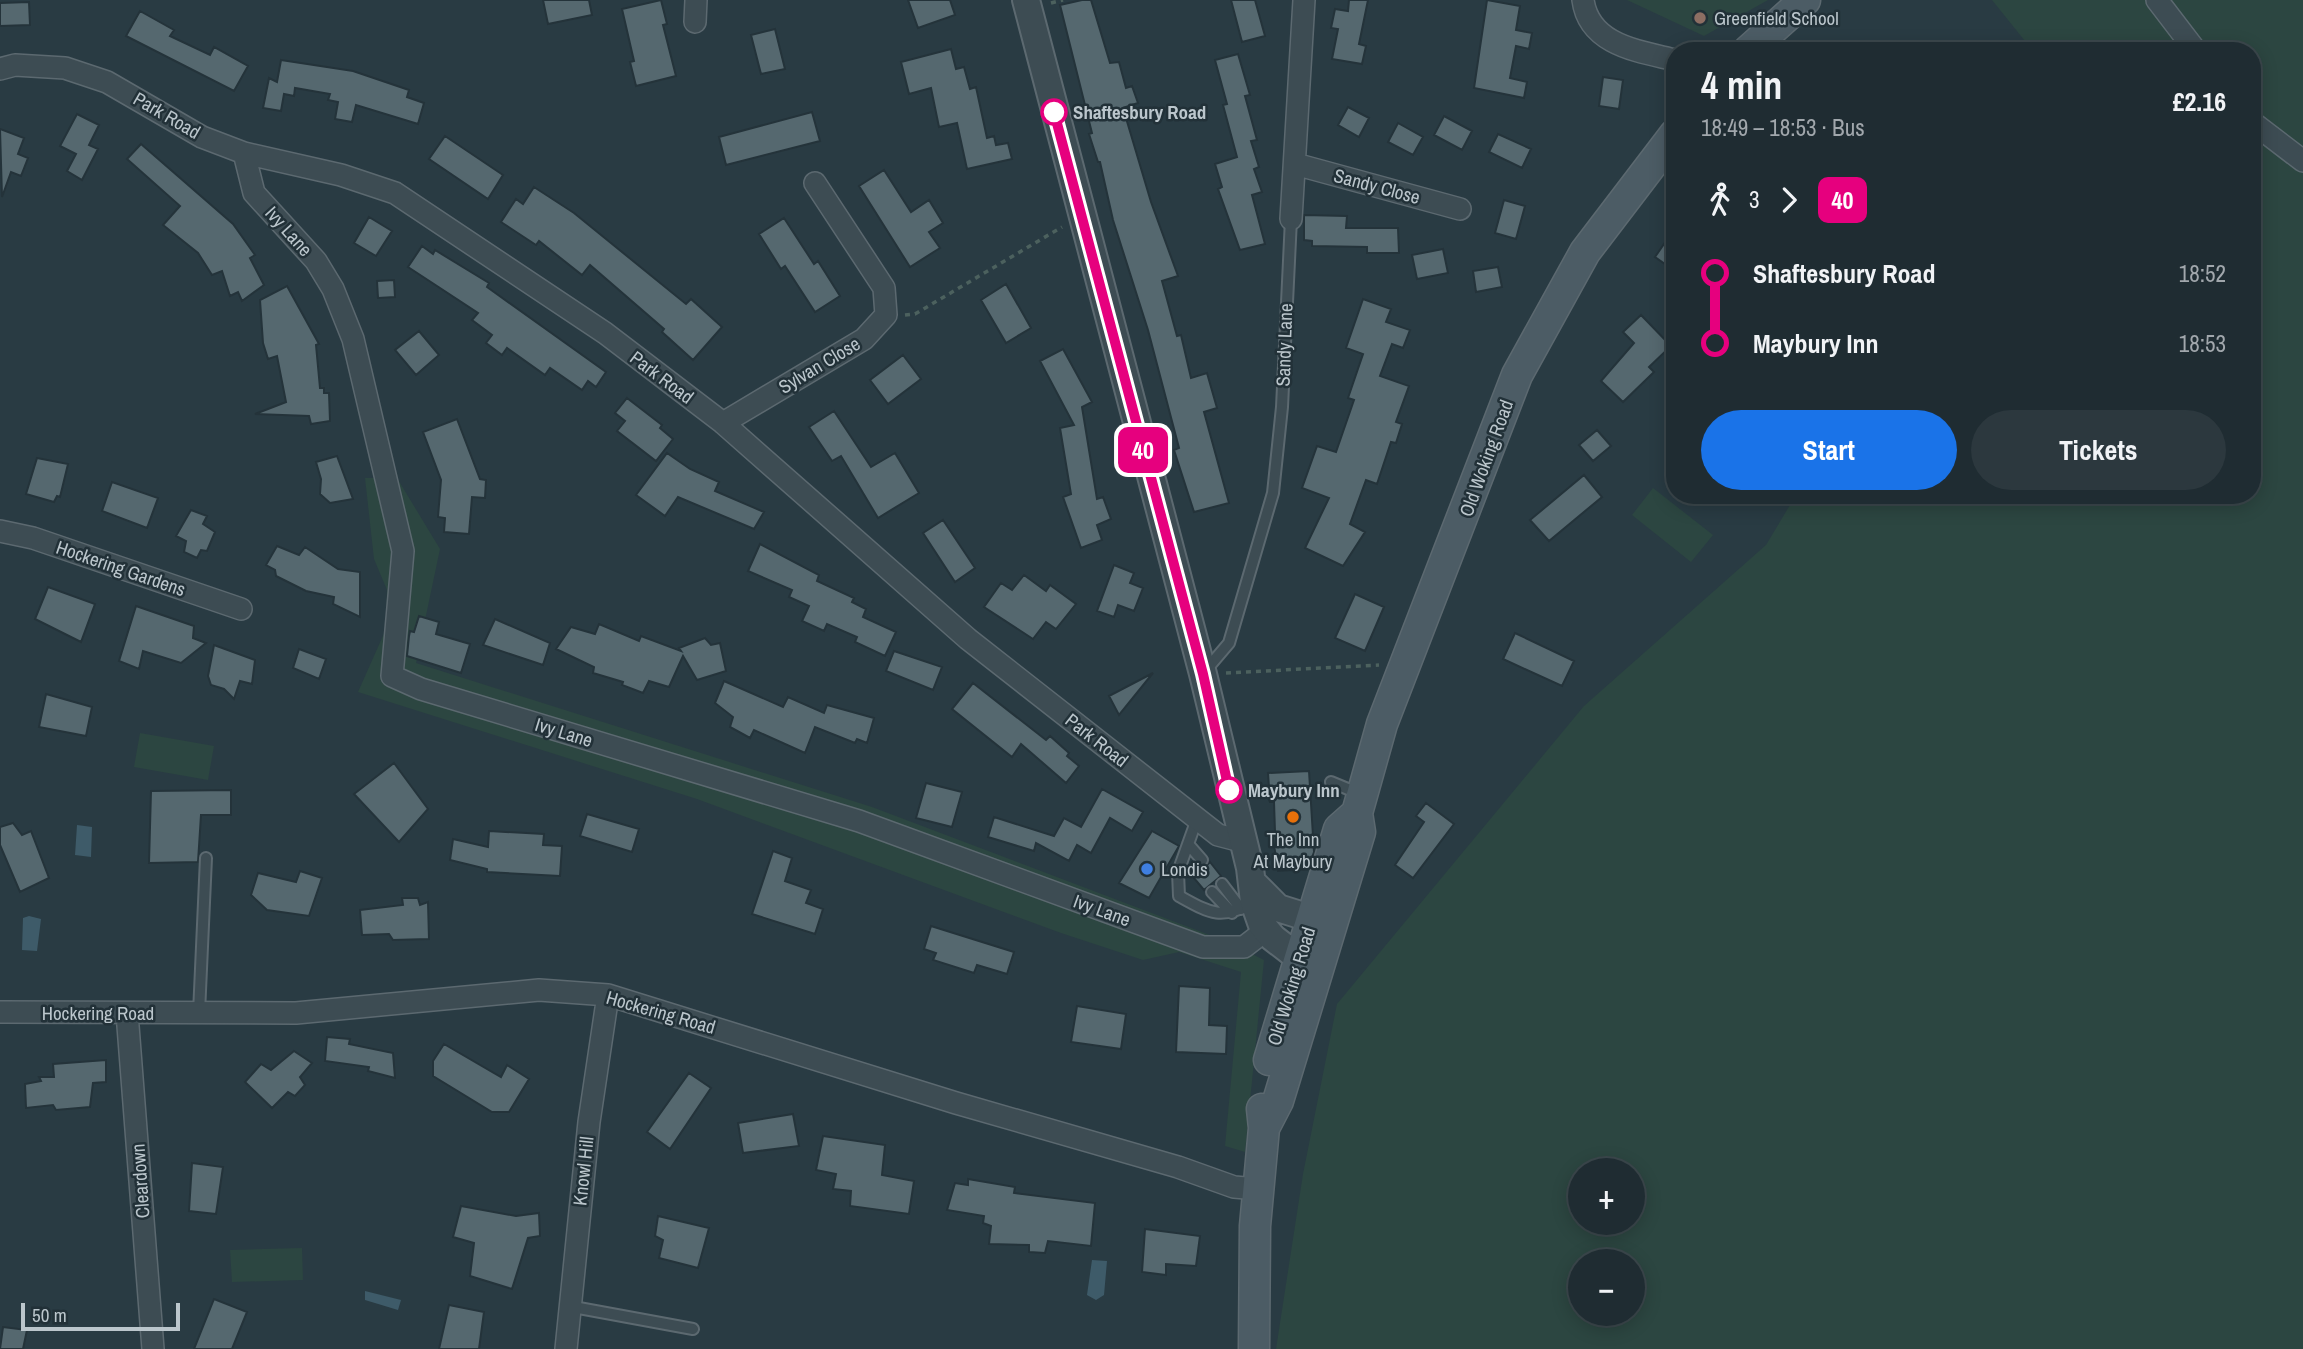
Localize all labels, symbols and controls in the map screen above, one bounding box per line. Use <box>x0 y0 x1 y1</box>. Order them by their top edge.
place label: Greenfield School <box>1714 5 1839 31</box>
marker: Greenfield School <box>1692 10 1708 26</box>
text: 4 min <box>1701 60 1782 111</box>
text: £2.16 <box>2173 84 2226 119</box>
street label: Park Road <box>129 85 205 145</box>
marker: Shaftesbury Road <box>1041 99 1067 125</box>
place label: Shaftesbury Road <box>1073 99 1206 125</box>
text: 18:49 – 18:53 · Bus <box>1701 112 1865 143</box>
street label: Sandy Close <box>1331 162 1423 210</box>
icon: walk <box>1701 181 1739 219</box>
icon: forward <box>1770 181 1808 219</box>
text: 3 <box>1749 184 1760 215</box>
text: 40 <box>1832 184 1853 216</box>
street label: Ivy Lane <box>260 200 318 262</box>
text: Shaftesbury Road <box>1753 256 1935 291</box>
text: 18:52 <box>2179 258 2226 289</box>
street label: Sandy Lane <box>1270 303 1298 387</box>
text: Maybury Inn <box>1753 326 1879 361</box>
text: 18:53 <box>2179 328 2226 359</box>
street label: Sylvan Close <box>773 330 865 400</box>
street label: Park Road <box>625 344 699 410</box>
street label: Old Woking Road <box>1453 396 1519 520</box>
button: Start <box>1701 410 1957 490</box>
button: Tickets <box>1971 410 2226 490</box>
line badge: 40 <box>1112 427 1174 473</box>
text: 40 <box>1132 434 1154 466</box>
street label: Hockering Gardens <box>53 534 189 602</box>
street label: Park Road <box>1060 707 1134 773</box>
street label: Ivy Lane <box>532 711 596 753</box>
marker: Maybury Inn <box>1216 777 1242 803</box>
place label: Maybury Inn <box>1248 777 1340 803</box>
marker: The Inn At Maybury <box>1285 809 1301 825</box>
place label: The Inn At Maybury <box>1253 826 1333 874</box>
place label: Londis <box>1161 856 1208 882</box>
marker: Londis <box>1139 861 1155 877</box>
street label: Ivy Lane <box>1070 888 1134 932</box>
street label: Old Woking Road <box>1261 924 1321 1048</box>
street label: Hockering Road <box>603 984 719 1040</box>
street label: Hockering Road <box>42 1000 154 1026</box>
street label: Knowl Hill <box>566 1135 600 1207</box>
street label: Cleardown <box>124 1143 156 1219</box>
map controls <box>1568 1158 1645 1326</box>
button: + <box>1568 1158 1645 1235</box>
button: − <box>1568 1249 1645 1326</box>
scale bar <box>21 1300 180 1332</box>
text: 50 m <box>32 1302 67 1328</box>

